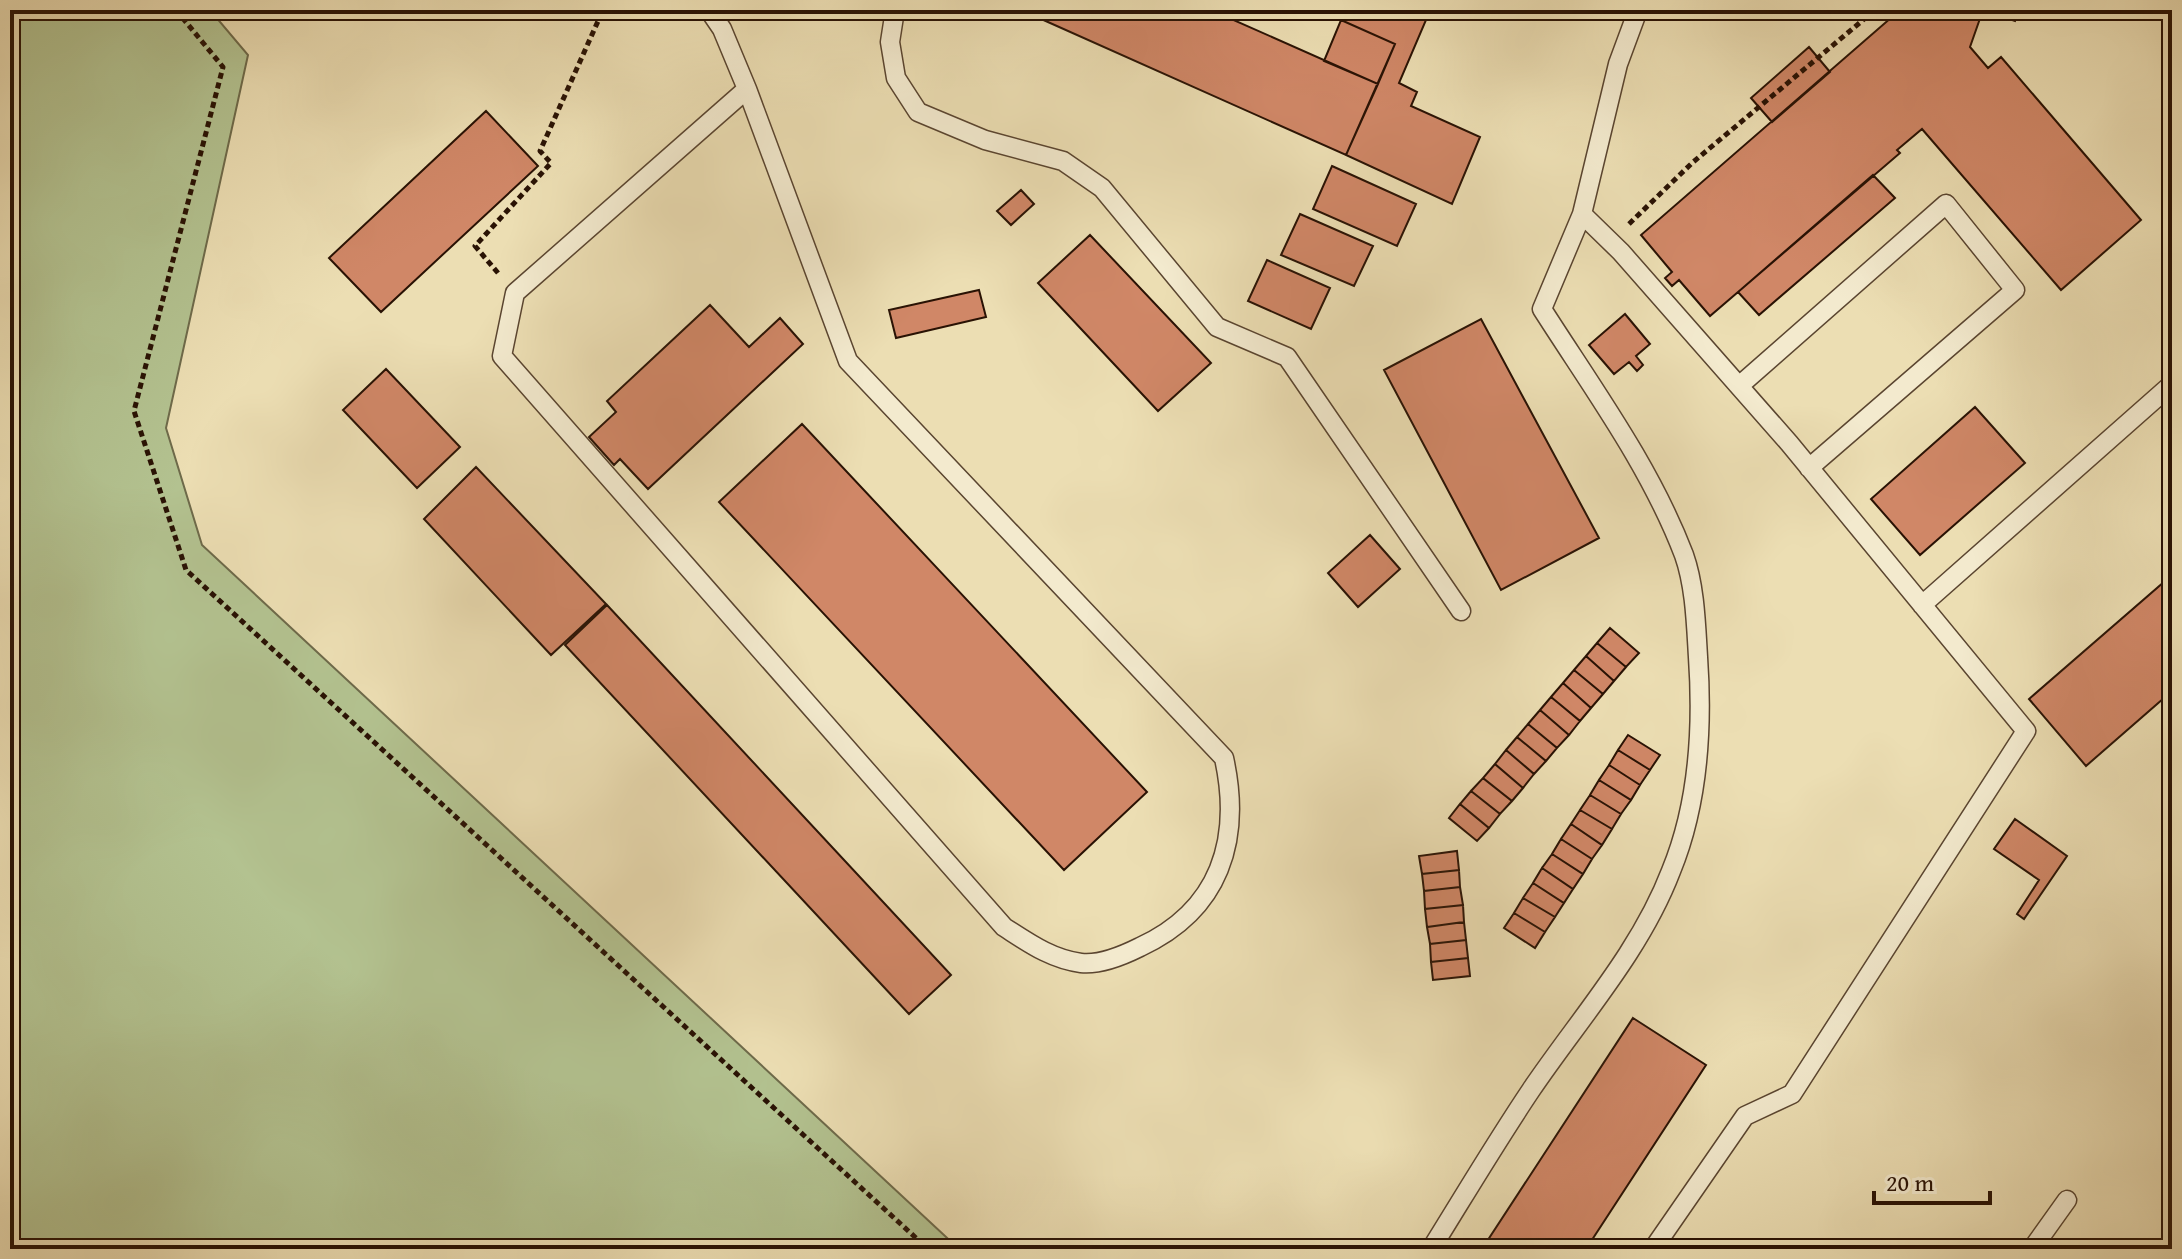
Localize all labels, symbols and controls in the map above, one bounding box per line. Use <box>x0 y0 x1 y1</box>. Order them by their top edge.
scale bar <box>1874 1155 1990 1205</box>
text: 20 m <box>1886 1165 1934 1200</box>

